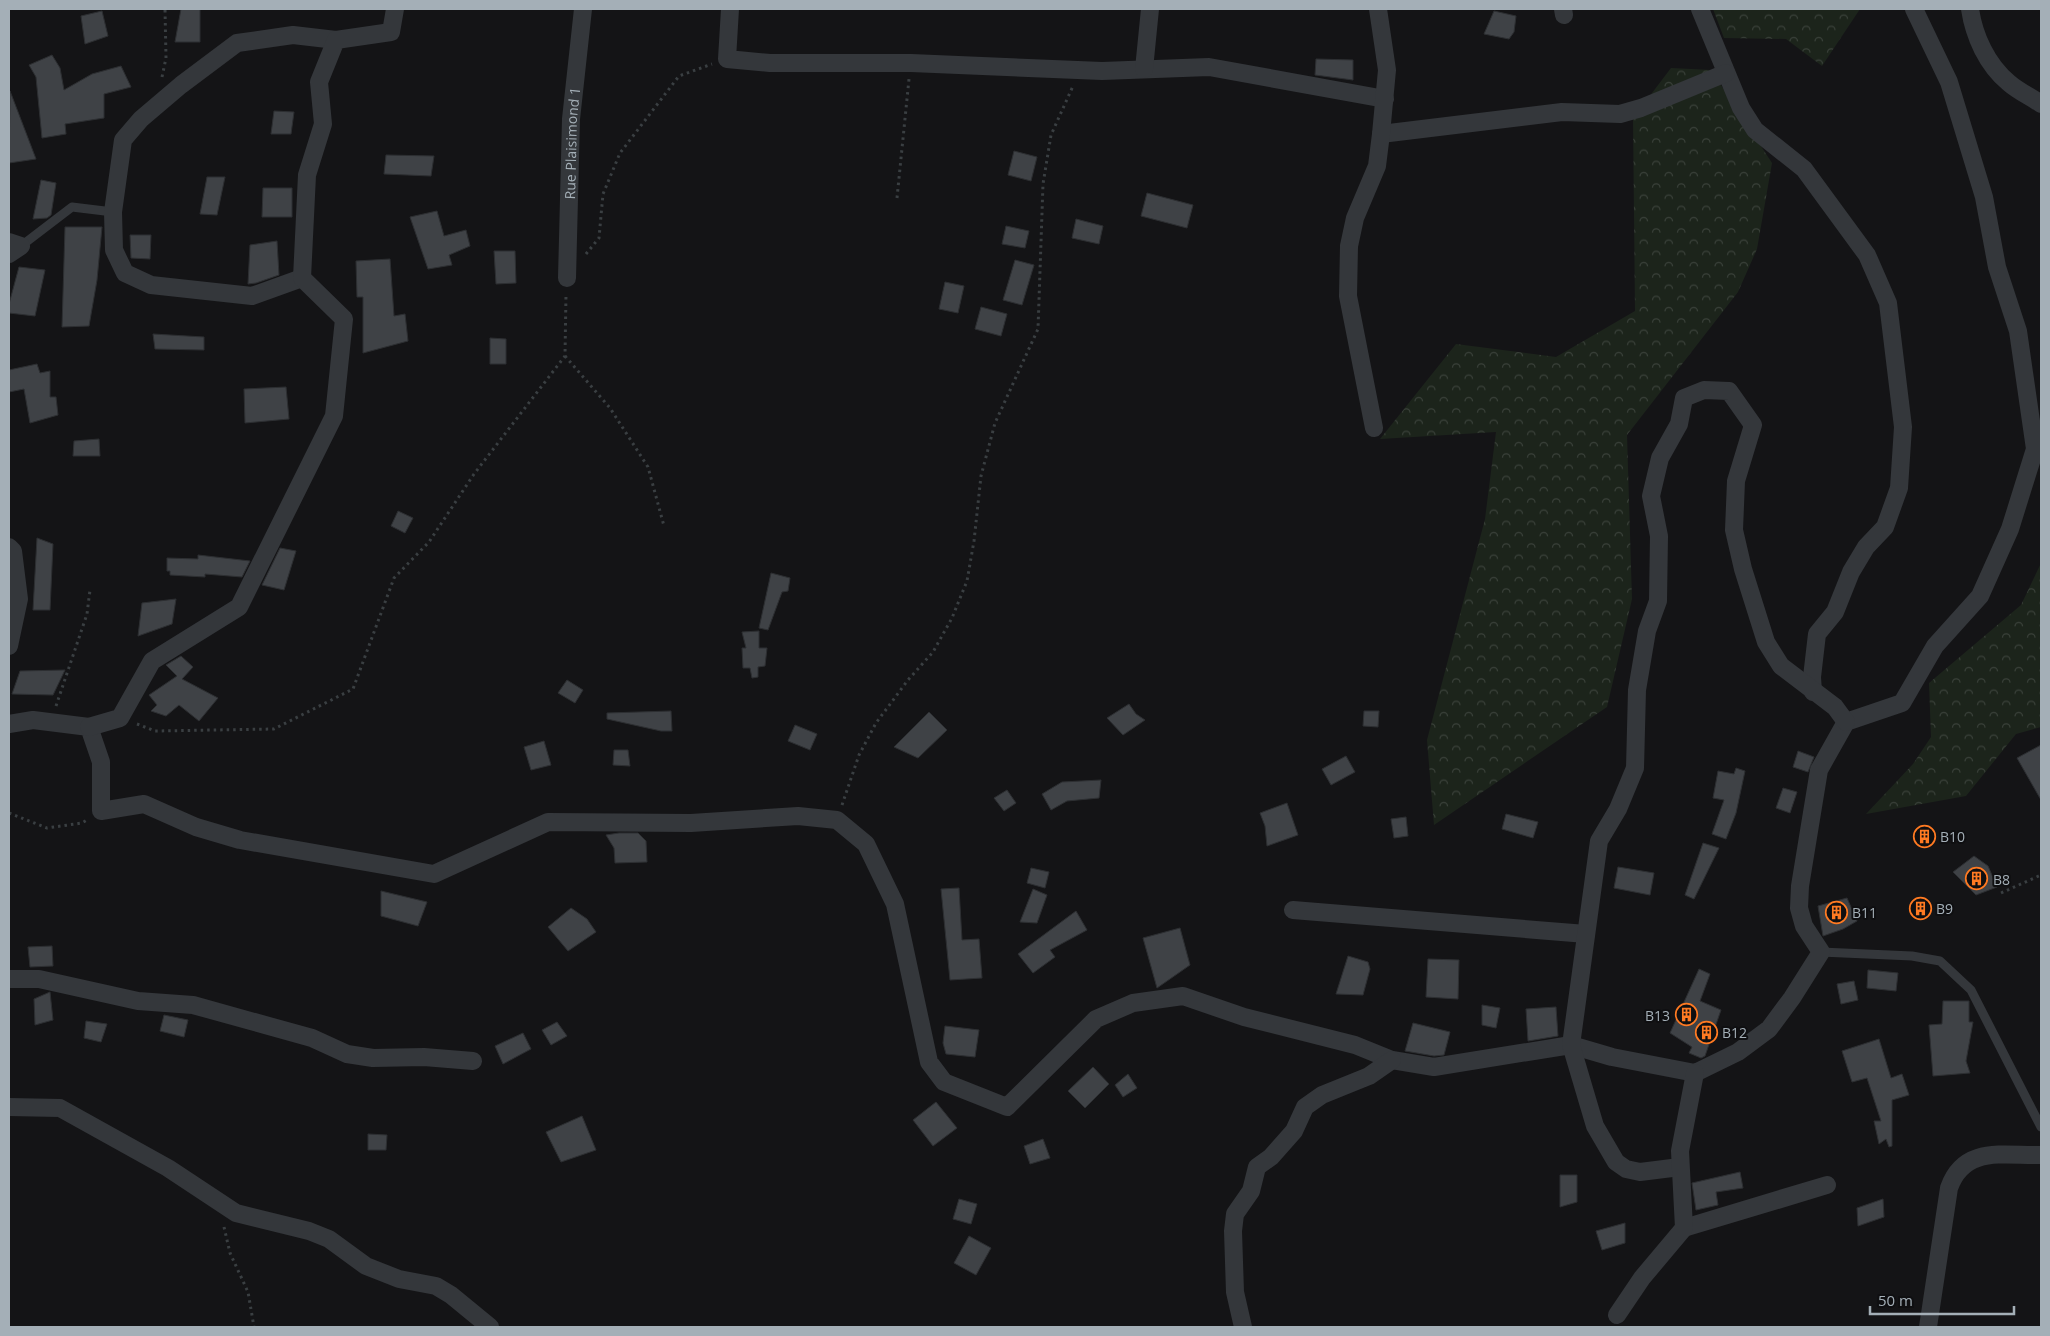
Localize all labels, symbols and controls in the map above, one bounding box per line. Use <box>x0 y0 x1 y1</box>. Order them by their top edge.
street label: Rue Plaisimond 1 <box>559 86 584 200</box>
building icon: B10 <box>1912 824 1936 848</box>
place label: B10 <box>1940 827 1965 846</box>
building icon: B8 <box>1965 867 1989 891</box>
place label: B8 <box>1993 870 2010 889</box>
building icon: B9 <box>1908 896 1932 920</box>
place label: B9 <box>1936 899 1953 918</box>
building icon: B11 <box>1824 900 1848 924</box>
place label: B11 <box>1852 903 1877 922</box>
building icon: B13 <box>1674 1003 1698 1027</box>
place label: B13 <box>1645 1006 1670 1025</box>
building icon: B12 <box>1694 1020 1718 1044</box>
place label: B12 <box>1722 1023 1747 1042</box>
scale bar <box>1870 1284 2014 1316</box>
text: 50 m <box>1878 1290 1913 1310</box>

